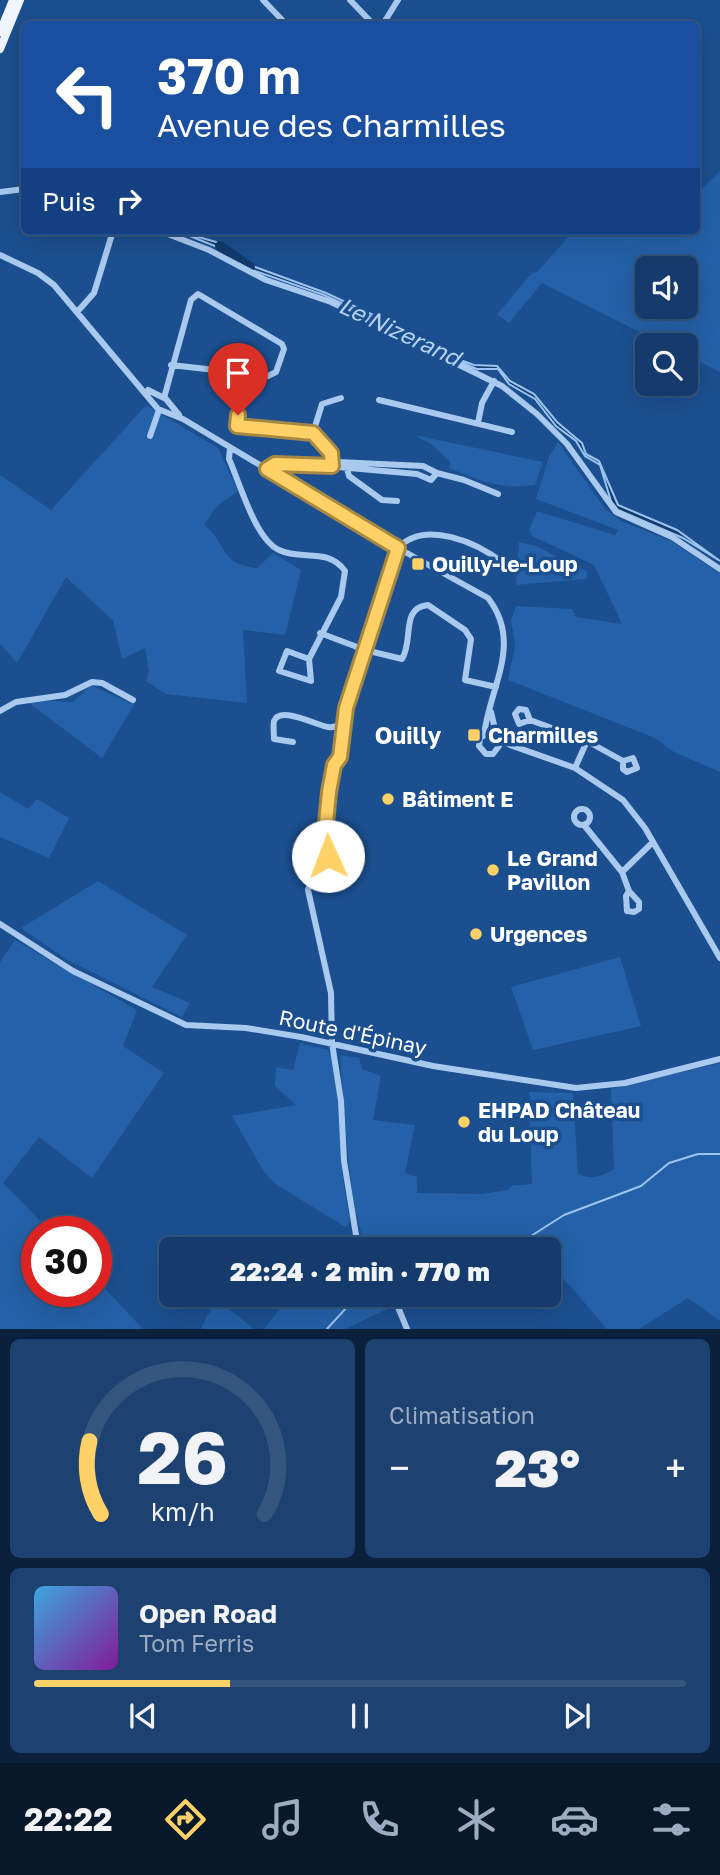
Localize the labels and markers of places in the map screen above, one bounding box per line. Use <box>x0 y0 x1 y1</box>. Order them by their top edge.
pin <box>208 343 268 415</box>
place label: Ouilly-le-Loup <box>432 551 578 577</box>
marker: Ouilly-le-Loup <box>410 556 426 572</box>
place label: Charmilles <box>488 722 598 748</box>
marker: Charmilles <box>466 727 482 743</box>
place label: Bâtiment E <box>402 786 513 812</box>
marker: Bâtiment E <box>380 791 396 807</box>
place label: Le Grand Pavillon <box>507 845 598 895</box>
marker: Le Grand Pavillon <box>485 862 501 878</box>
place label: Urgences <box>490 921 588 947</box>
marker: Urgences <box>468 926 484 942</box>
place label: EHPAD Château du Loup <box>478 1097 640 1147</box>
marker: EHPAD Château du Loup <box>456 1114 472 1130</box>

